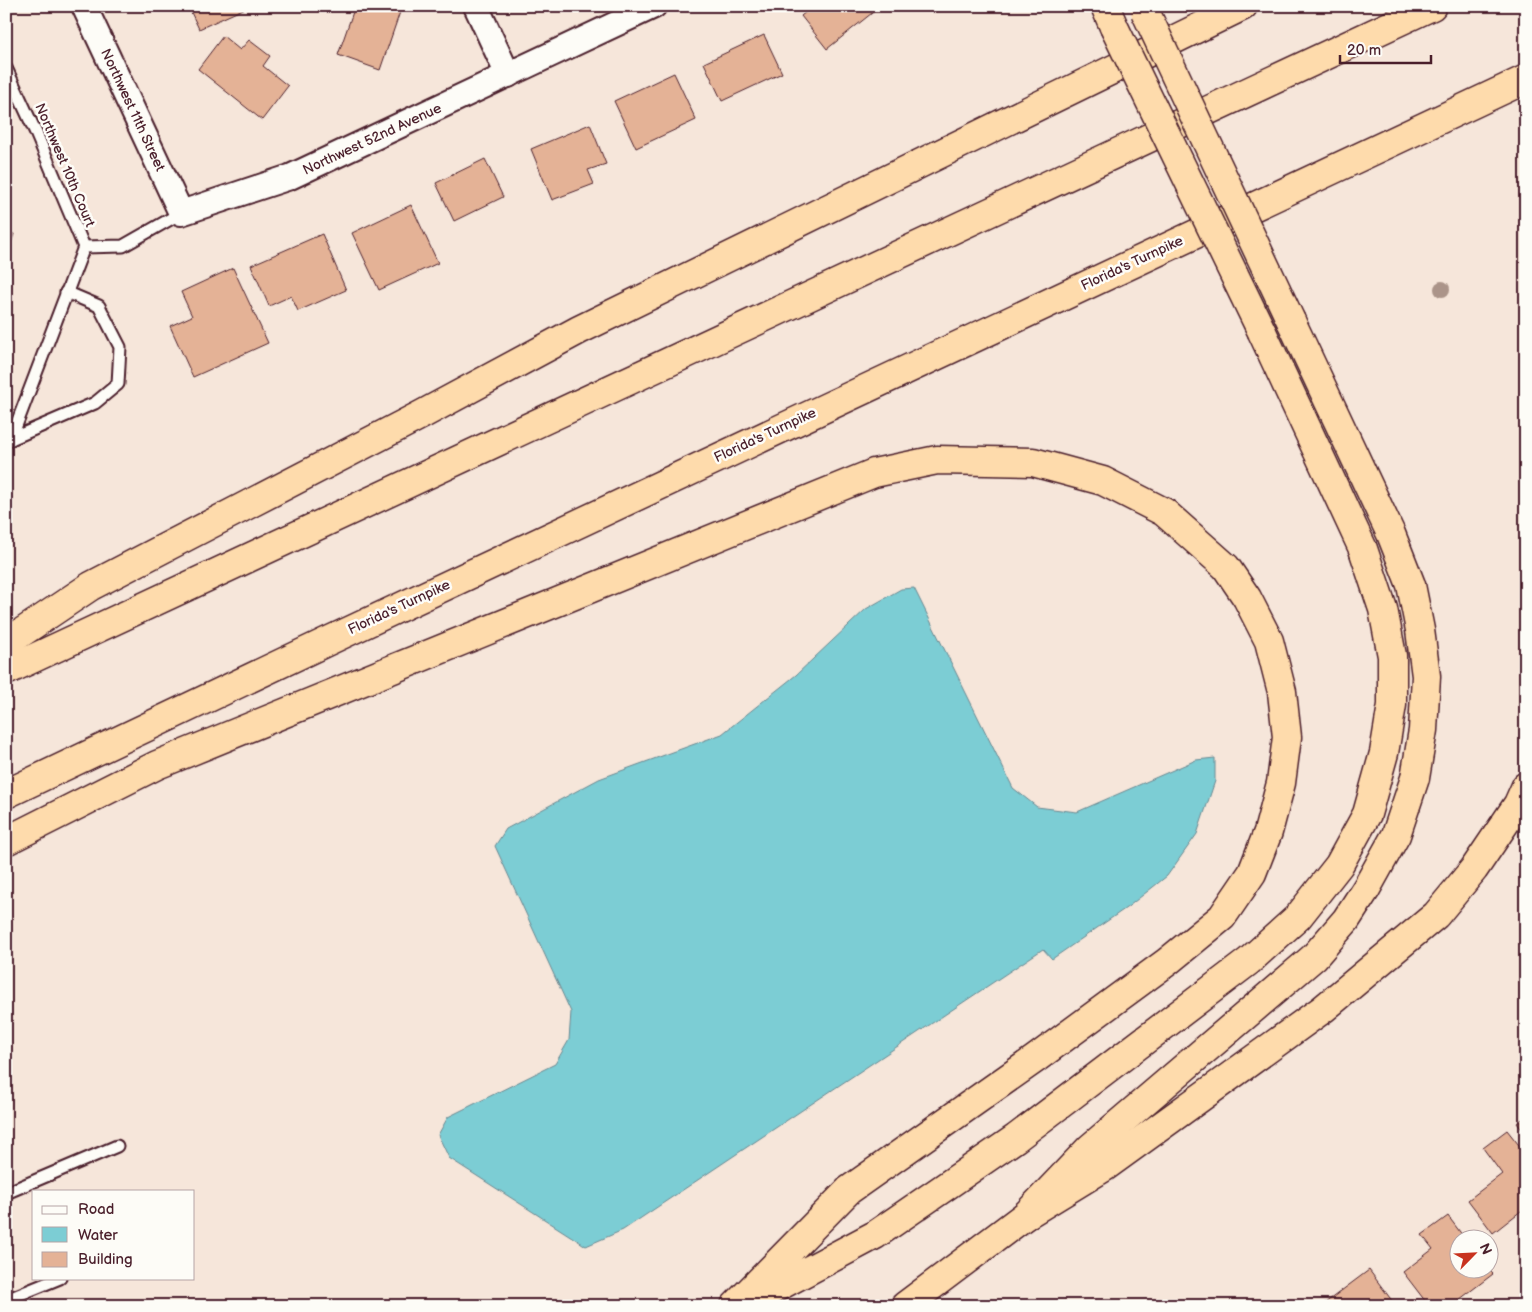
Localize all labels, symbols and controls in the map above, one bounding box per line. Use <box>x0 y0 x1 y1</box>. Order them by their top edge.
scale bar <box>1340 32 1431 64</box>
text: 20 m <box>1347 41 1381 60</box>
street label: Northwest 11th Street <box>97 46 169 175</box>
street label: Northwest 52nd Avenue <box>300 99 444 179</box>
street label: Northwest 10th Court <box>31 101 99 230</box>
street label: Florida's Turnpike <box>1078 232 1186 294</box>
street label: Florida's Turnpike <box>711 404 819 466</box>
street label: Florida's Turnpike <box>345 576 453 638</box>
legend <box>32 1190 195 1280</box>
text: Road <box>78 1200 114 1219</box>
text: Water <box>78 1226 118 1245</box>
north arrow <box>1450 1230 1500 1280</box>
text: N <box>1476 1241 1495 1257</box>
text: Building <box>78 1250 133 1269</box>

